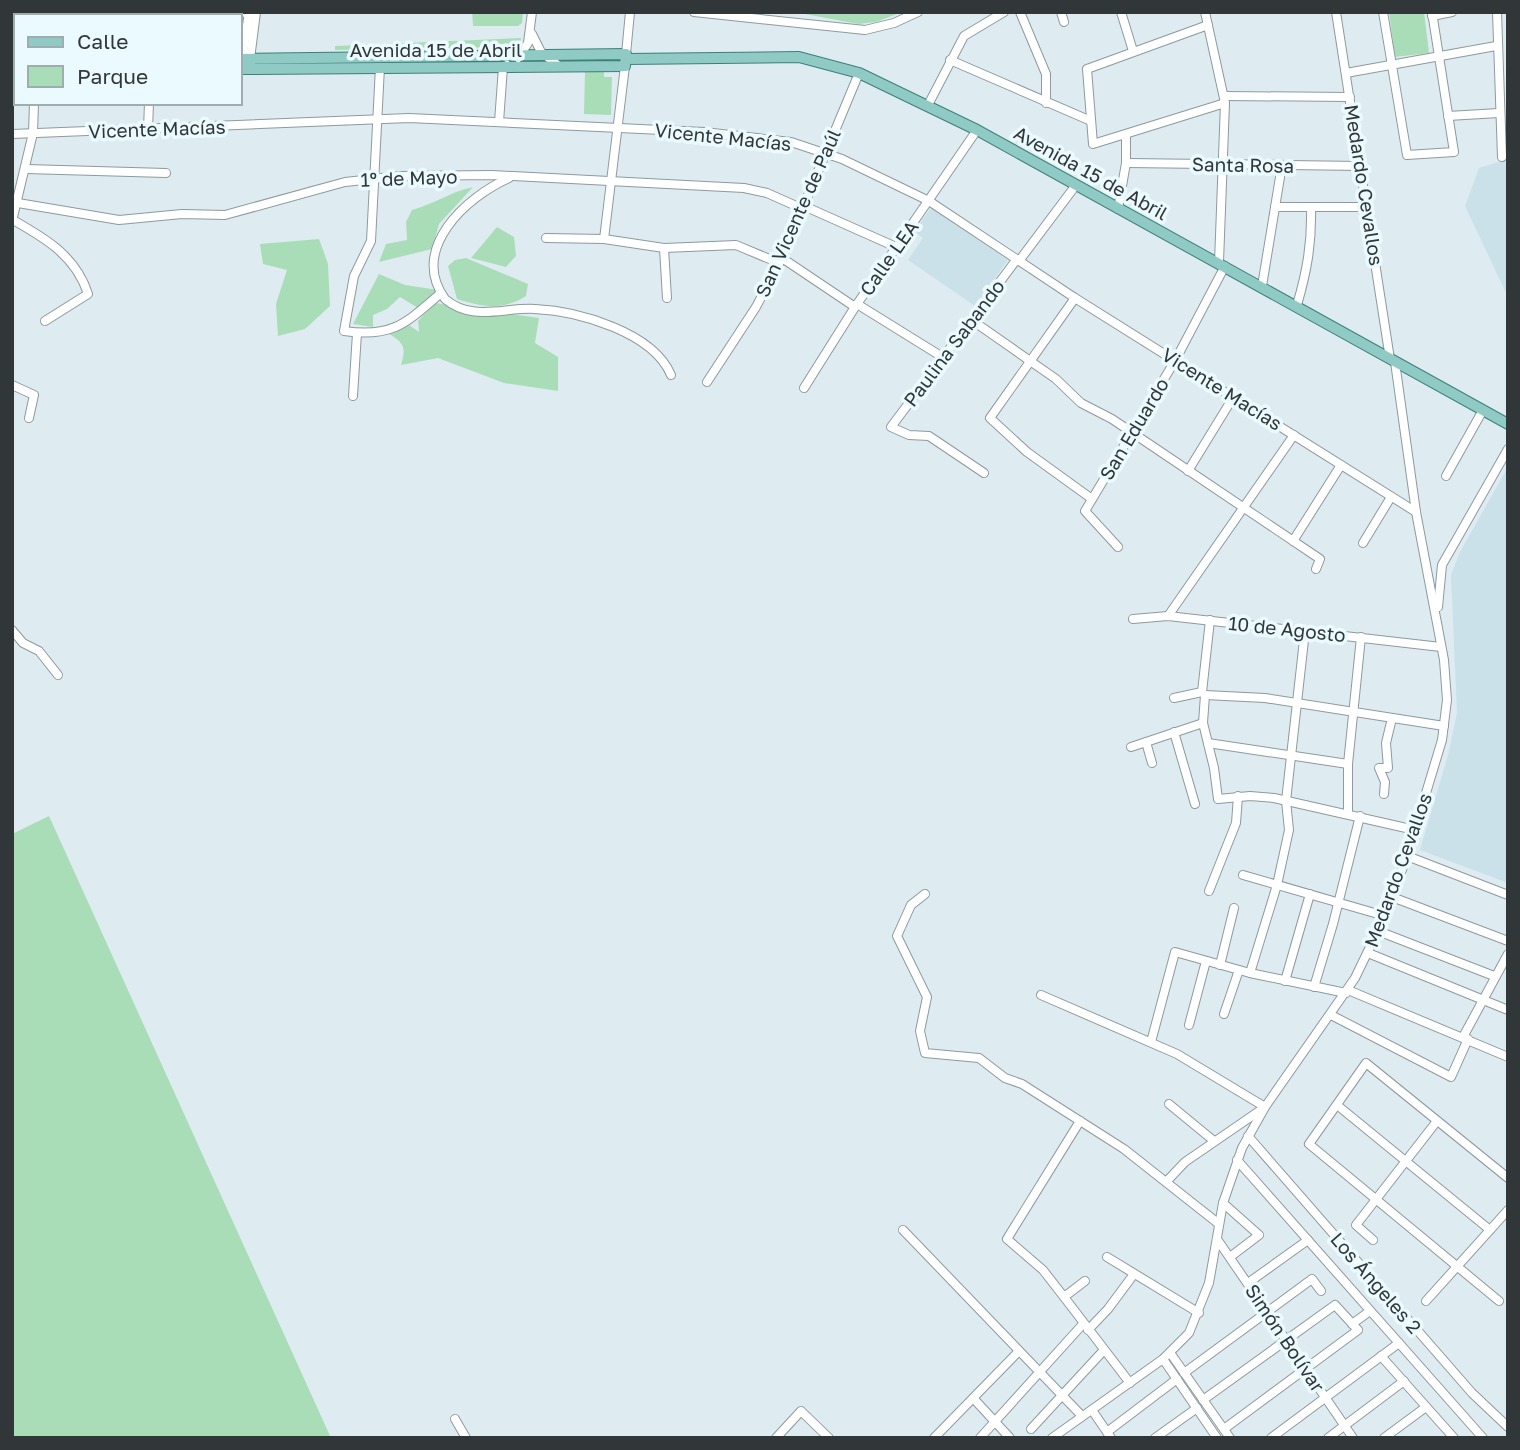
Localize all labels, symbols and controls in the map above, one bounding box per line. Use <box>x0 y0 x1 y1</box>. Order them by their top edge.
legend <box>14 14 242 105</box>
text: Calle <box>77 28 129 54</box>
street label: Avenida 15 de Abril <box>350 38 522 61</box>
text: Parque <box>77 63 148 89</box>
street label: Medardo Cevallos <box>1340 103 1389 267</box>
street label: Vicente Macías <box>88 115 226 142</box>
street label: Vicente Macías <box>654 118 793 155</box>
street label: Avenida 15 de Abril <box>1010 121 1172 224</box>
street label: San Vicente de Paúl <box>750 125 845 300</box>
street label: Santa Rosa <box>1192 152 1294 177</box>
street label: 1º de Mayo <box>360 164 458 191</box>
street label: Calle LEA <box>854 215 923 300</box>
street label: Paulina Sabando <box>898 275 1009 411</box>
street label: Vicente Macías <box>1158 342 1287 435</box>
street label: San Eduardo <box>1094 374 1173 484</box>
street label: 10 de Agosto <box>1227 611 1347 646</box>
street label: Medardo Cevallos <box>1359 789 1436 950</box>
street label: Los Ángeles 2 <box>1326 1227 1427 1338</box>
street label: Simón Bolívar <box>1241 1279 1330 1397</box>

